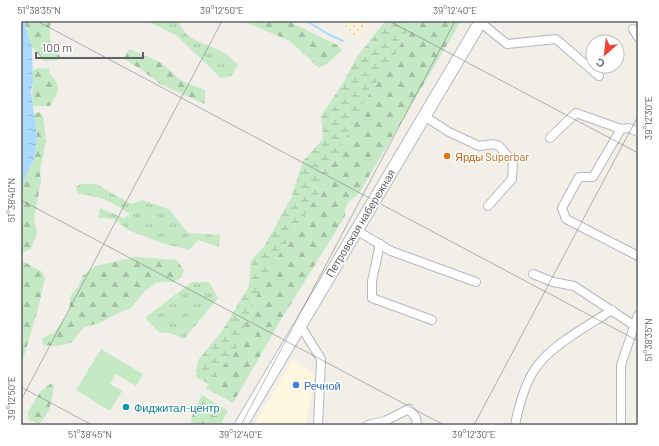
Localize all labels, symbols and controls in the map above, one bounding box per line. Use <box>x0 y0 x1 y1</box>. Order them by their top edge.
text: 51°38'35"N <box>17 4 61 16</box>
text: 39°12'50"E <box>200 4 244 16</box>
text: 39°12'40"E <box>433 4 477 16</box>
scale bar <box>36 34 143 60</box>
north arrow <box>585 34 625 74</box>
text: 100 m <box>42 40 72 54</box>
text: С <box>593 56 607 71</box>
text: 39°12'30"E <box>642 96 654 140</box>
place label: Ярды Superbar <box>455 150 529 163</box>
marker: Ярды Superbar <box>442 151 452 161</box>
street label: Петровская набережная <box>323 167 397 279</box>
text: 51°38'40"N <box>5 178 17 222</box>
text: 51°38'35"N <box>642 318 654 362</box>
text: 39°12'50"E <box>5 376 17 420</box>
place label: Речной <box>304 379 341 392</box>
marker: Речной <box>291 380 301 390</box>
place label: Фиджитал-центр <box>134 401 220 414</box>
marker: Фиджитал-центр <box>121 402 131 412</box>
text: 51°38'45"N <box>68 428 112 440</box>
text: 39°12'40"E <box>219 428 263 440</box>
text: 39°12'30"E <box>452 428 496 440</box>

